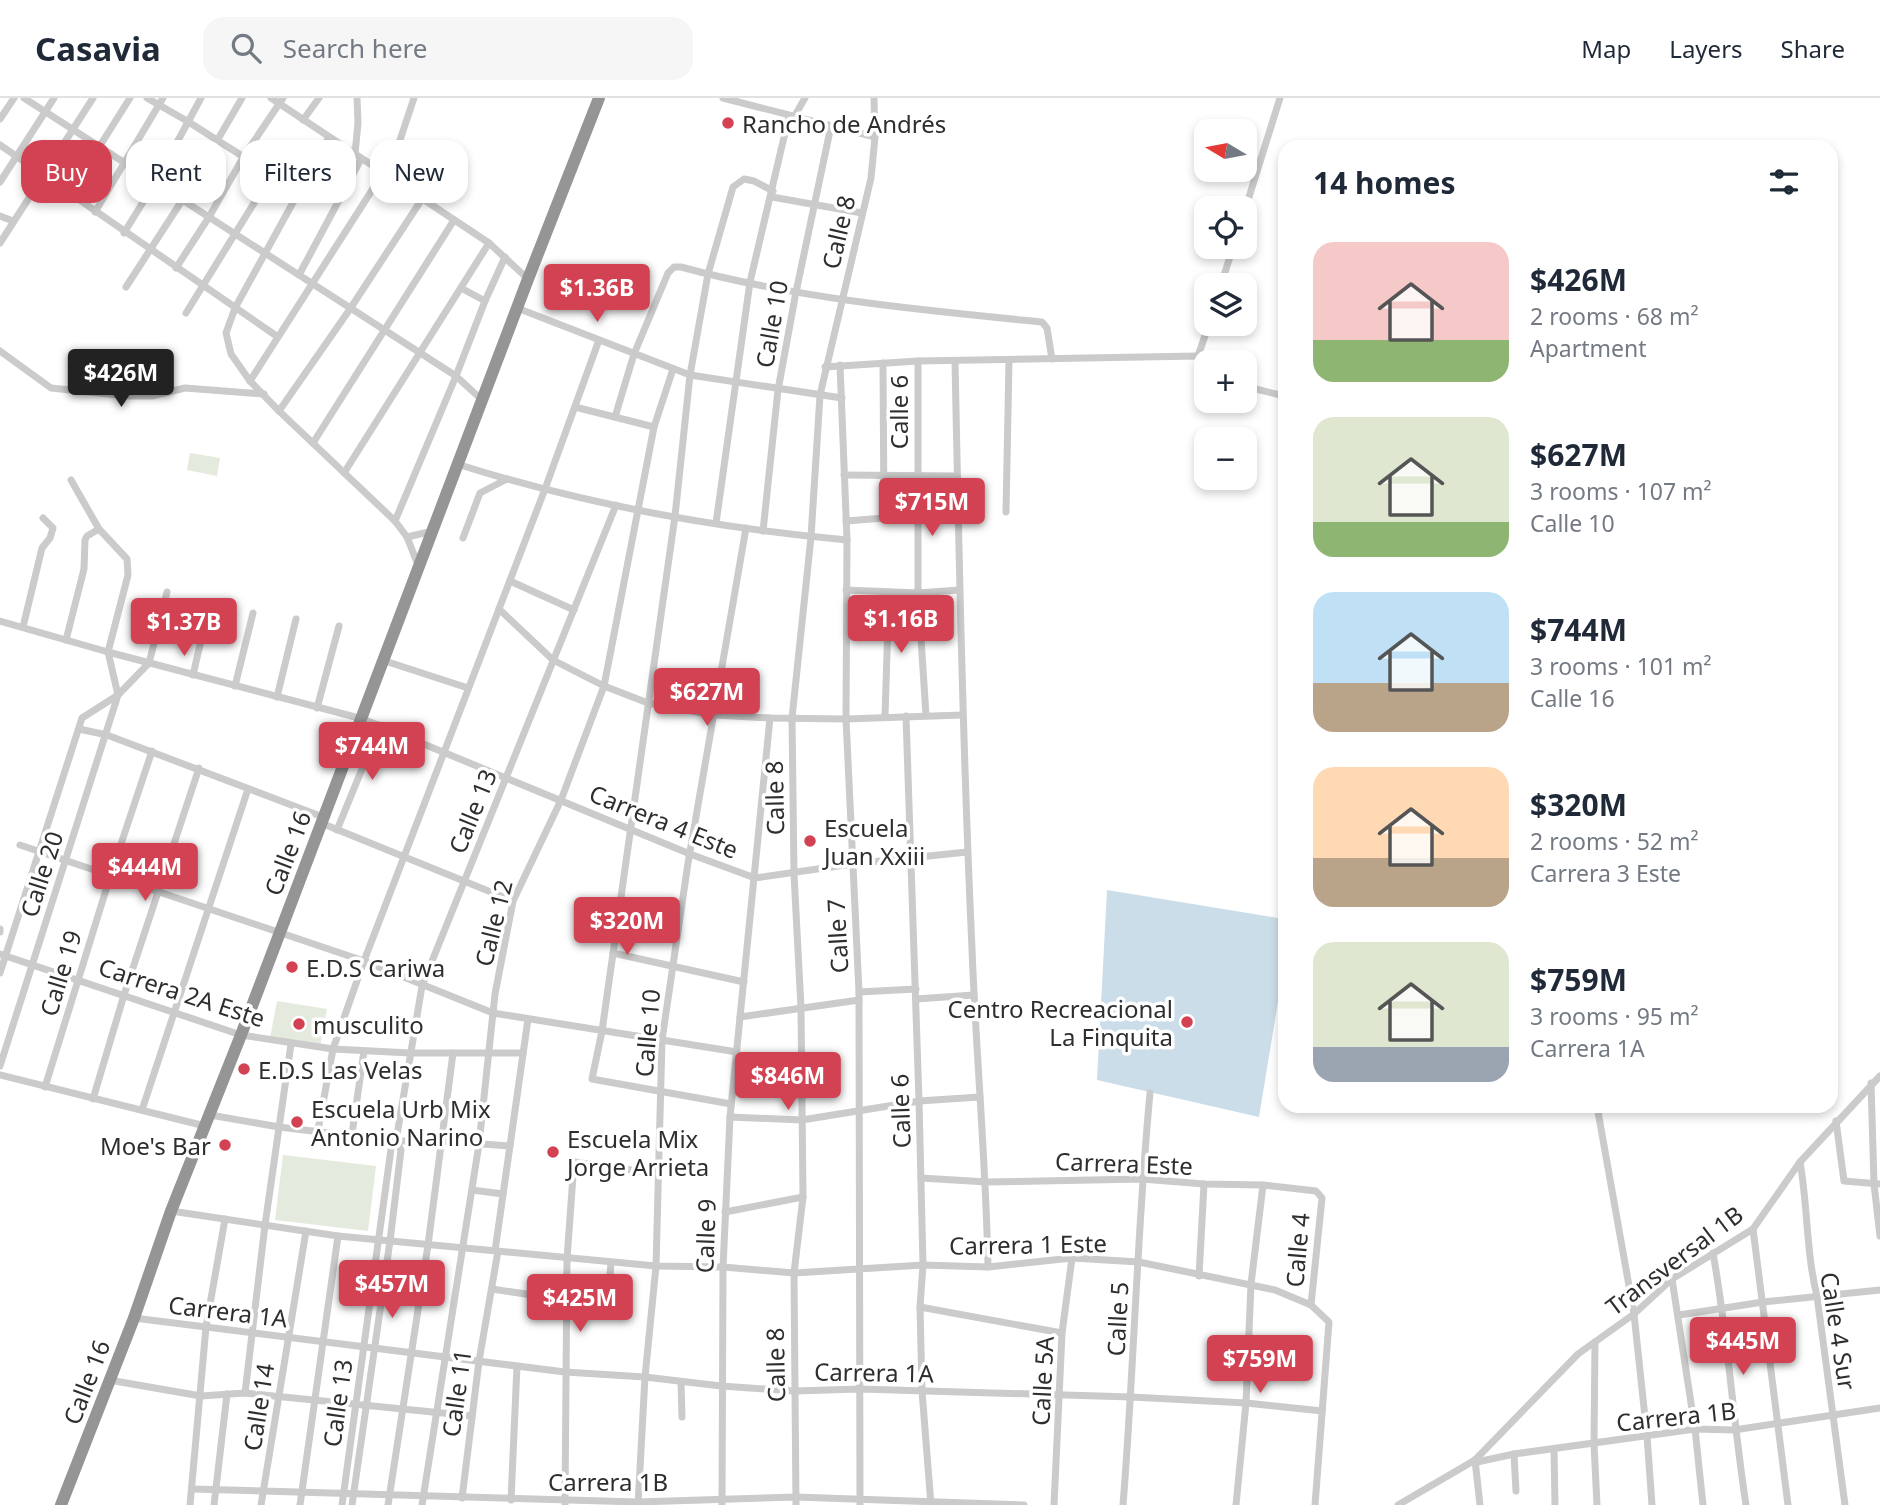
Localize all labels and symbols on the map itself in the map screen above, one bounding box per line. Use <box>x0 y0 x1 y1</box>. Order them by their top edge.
place label: Rancho de Andrés <box>742 107 946 140</box>
marker: Rancho de Andrés <box>720 115 736 131</box>
north arrow <box>1194 119 1256 182</box>
street label: Calle 8 <box>814 192 862 272</box>
pin: $1.36B <box>540 264 654 324</box>
street label: Calle 10 <box>747 278 795 370</box>
pin: $426M <box>72 350 170 409</box>
street label: Calle 6 <box>882 375 915 449</box>
pin: $715M <box>883 478 981 538</box>
pin: $1.16B <box>844 596 958 655</box>
pin: $1.37B <box>127 598 241 658</box>
pin: $627M <box>658 668 756 728</box>
pin: $744M <box>323 722 421 782</box>
street label: Calle 8 <box>757 760 791 836</box>
street label: Calle 13 <box>440 764 504 858</box>
street label: Carrera 4 Este <box>585 776 743 866</box>
street label: Calle 16 <box>256 806 318 900</box>
place label: Escuela Juan Xxiii <box>822 811 925 872</box>
street label: Calle 20 <box>12 827 70 921</box>
marker: Escuela Juan Xxiii <box>802 833 818 849</box>
pin: $444M <box>96 844 194 903</box>
street label: Calle 12 <box>466 876 520 970</box>
pin: $320M <box>578 898 676 957</box>
street label: Calle 7 <box>819 898 855 974</box>
street label: Calle 19 <box>31 926 89 1020</box>
street label: Carrera 2A Este <box>95 950 269 1034</box>
place label: E.D.S Cariwa <box>306 951 445 984</box>
marker: E.D.S Cariwa <box>284 959 300 975</box>
street label: Calle 10 <box>627 988 667 1078</box>
place label: Centro Recreacional La Finquita <box>947 992 1173 1053</box>
place label: musculito <box>313 1008 424 1041</box>
marker: Centro Recreacional La Finquita <box>1179 1014 1195 1030</box>
marker: musculito <box>291 1016 307 1032</box>
pin: $846M <box>739 1052 837 1112</box>
place label: E.D.S Las Velas <box>258 1053 423 1086</box>
marker: E.D.S Las Velas <box>236 1061 252 1077</box>
street label: Calle 6 <box>882 1073 918 1149</box>
place label: Escuela Urb Mix Antonio Narino <box>311 1092 491 1153</box>
marker: Escuela Urb Mix Antonio Narino <box>289 1114 305 1130</box>
place label: Escuela Mix Jorge Arrieta <box>565 1122 709 1183</box>
place label: Moe's Bar <box>100 1129 211 1162</box>
marker: Moe's Bar <box>217 1137 233 1153</box>
marker: Escuela Mix Jorge Arrieta <box>545 1144 561 1160</box>
street label: Carrera Este <box>1055 1144 1193 1182</box>
street label: Calle 9 <box>687 1198 723 1274</box>
street label: Transversal 1B <box>1599 1198 1749 1322</box>
street label: Calle 4 <box>1277 1211 1317 1289</box>
street label: Carrera 1 Este <box>949 1226 1107 1262</box>
pin: $457M <box>343 1260 441 1320</box>
street label: Calle 4 Sur <box>1813 1270 1865 1392</box>
pin: $425M <box>531 1274 629 1334</box>
street label: Calle 5 <box>1099 1281 1135 1357</box>
street label: Carrera 1A <box>167 1287 290 1335</box>
pin: $445M <box>1694 1318 1792 1377</box>
street label: Calle 8 <box>758 1327 792 1403</box>
street label: Calle 16 <box>55 1335 117 1429</box>
street label: Calle 5A <box>1023 1335 1061 1427</box>
pin: $759M <box>1211 1336 1309 1395</box>
street label: Calle 11 <box>434 1347 478 1439</box>
street label: Carrera 1A <box>814 1354 935 1390</box>
street label: Calle 13 <box>315 1357 359 1449</box>
street label: Calle 14 <box>235 1361 281 1453</box>
street label: Carrera 1B <box>1615 1393 1737 1439</box>
street label: Carrera 1B <box>548 1465 668 1498</box>

